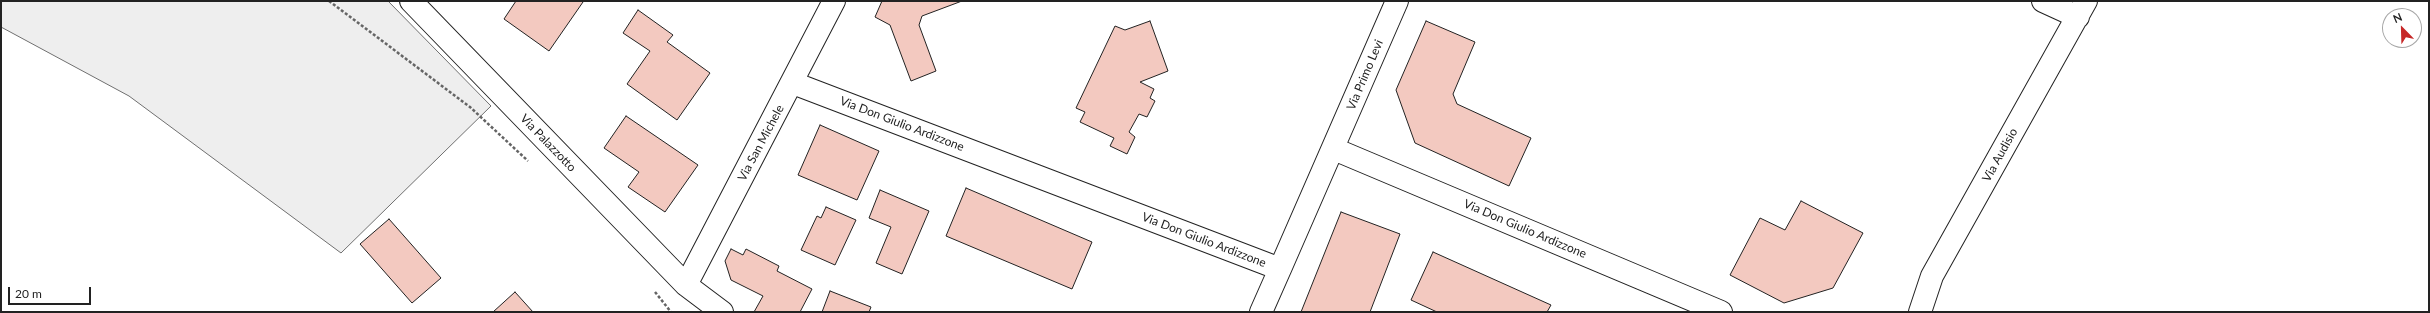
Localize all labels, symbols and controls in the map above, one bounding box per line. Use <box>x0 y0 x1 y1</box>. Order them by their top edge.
north arrow <box>2382 8 2422 48</box>
text: N <box>2391 10 2404 25</box>
street label: Via Primo Levi <box>1344 38 1386 112</box>
street label: Via Don Giulio Ardizzone <box>838 94 966 154</box>
street label: Via San Michele <box>735 103 787 183</box>
street label: Via Palazzotto <box>517 111 579 175</box>
street label: Via Audisio <box>1979 126 2021 184</box>
street label: Via Don Giulio Ardizzone <box>1461 197 1589 261</box>
street label: Via Don Giulio Ardizzone <box>1140 210 1268 270</box>
scale bar <box>10 279 93 305</box>
text: 20 m <box>15 286 42 301</box>

